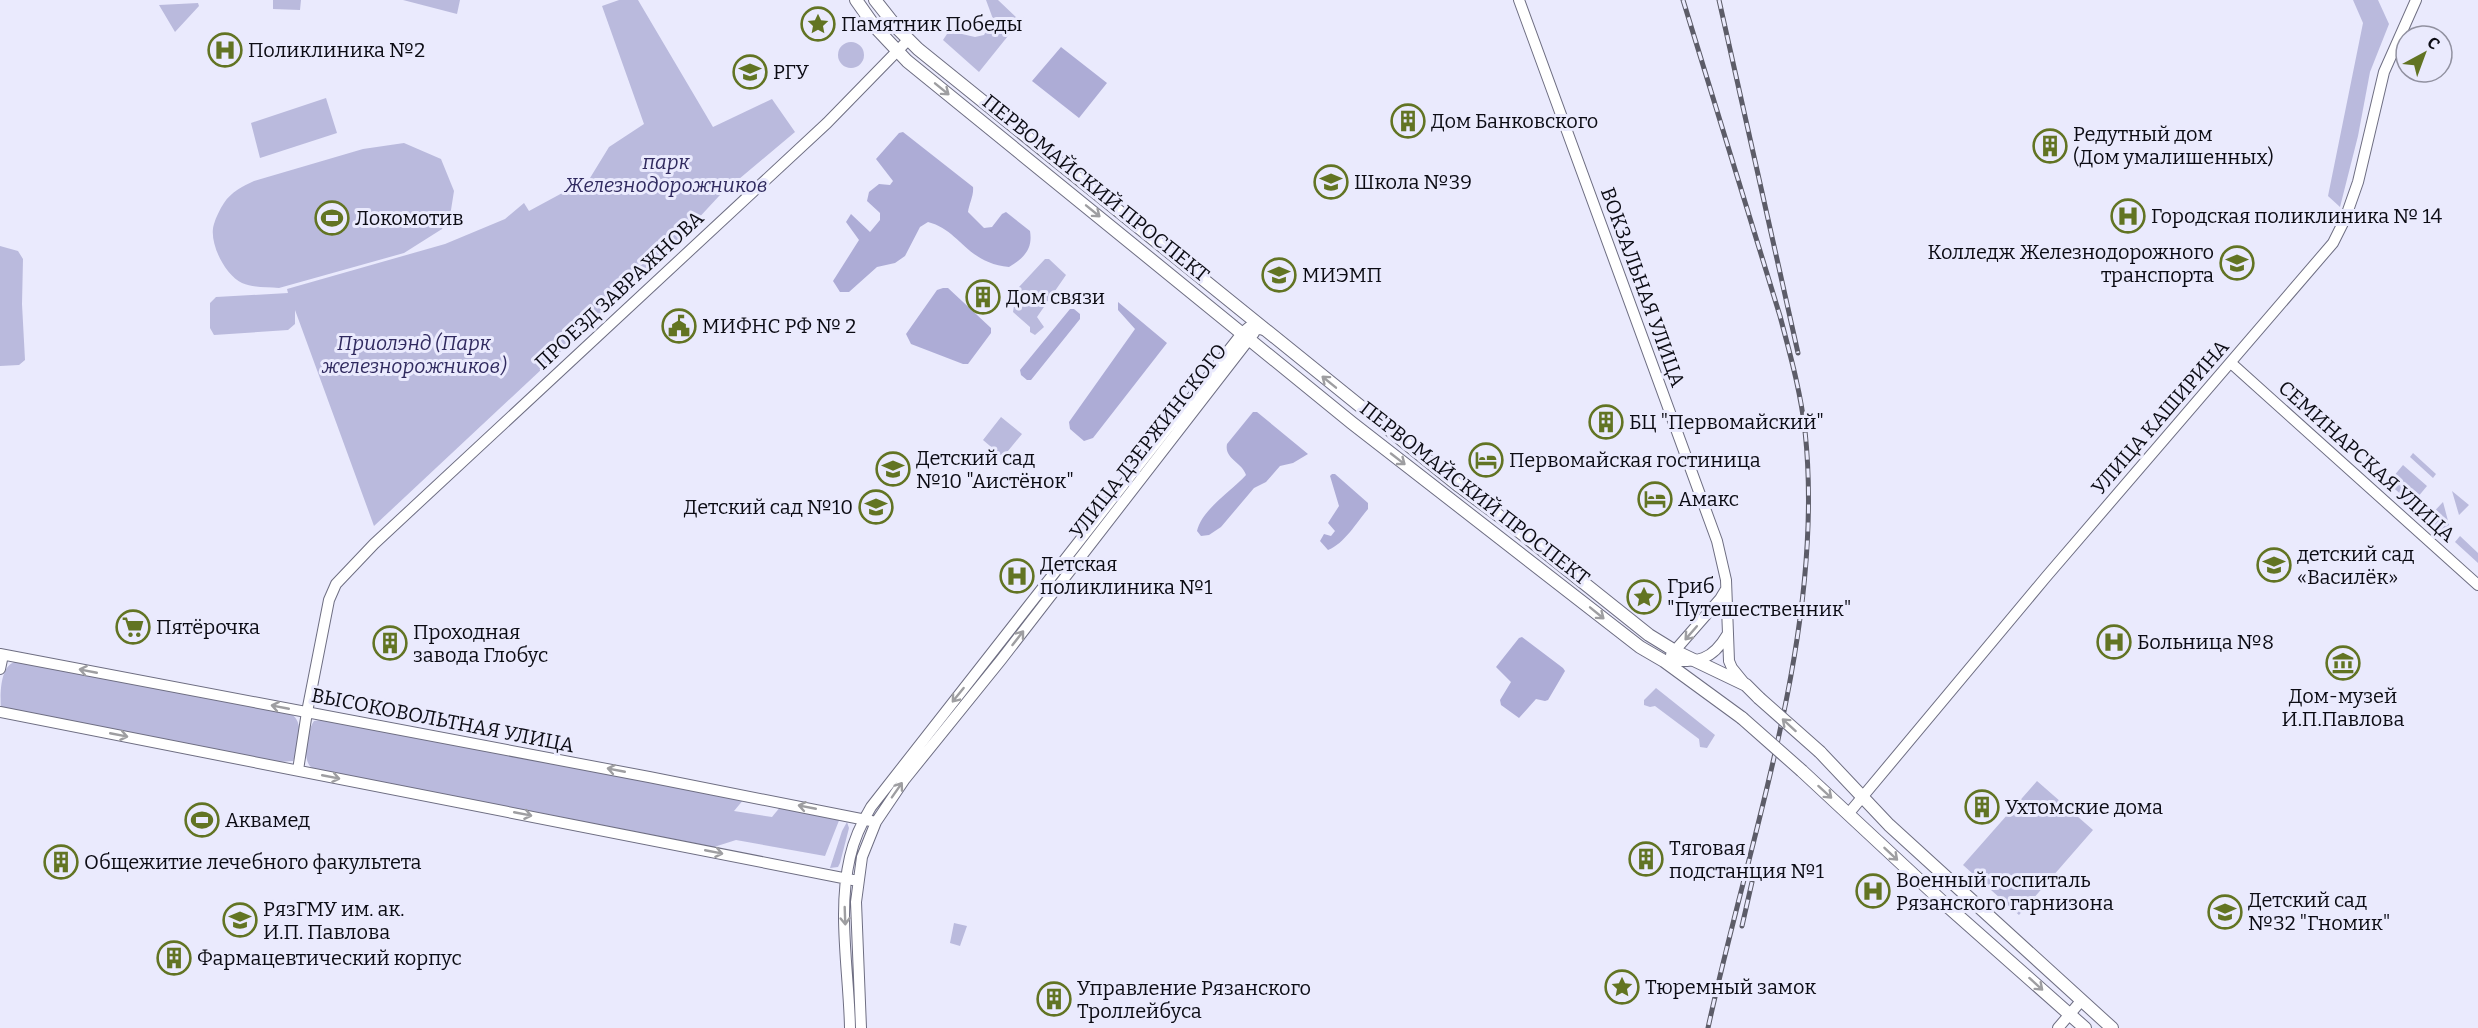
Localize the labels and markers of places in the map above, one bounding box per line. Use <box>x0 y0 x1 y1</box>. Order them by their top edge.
place icon: Памятник Победы <box>800 6 836 42</box>
place label: Памятник Победы <box>841 12 1023 36</box>
hospital icon: Поликлиника №2 <box>207 32 243 68</box>
place label: Поликлиника №2 <box>248 38 425 62</box>
school or university icon: РГУ <box>732 54 768 90</box>
place label: РГУ <box>773 60 809 84</box>
building icon: Дом Банковского <box>1390 103 1426 139</box>
place label: Дом Банковского <box>1431 109 1598 133</box>
place label: Редутный дом (Дом умалишенных) <box>2073 122 2274 169</box>
building icon: Редутный дом (Дом умалишенных) <box>2032 128 2068 164</box>
school or university icon: Школа №39 <box>1313 164 1349 200</box>
place label: Школа №39 <box>1354 170 1472 194</box>
hospital icon: Городская поликлиника № 14 <box>2110 198 2146 234</box>
sports icon: Локомотив <box>314 200 350 236</box>
place label: Городская поликлиника № 14 <box>2151 204 2443 228</box>
place label: Локомотив <box>355 206 464 230</box>
place label: Колледж Железнодорожного транспорта <box>1928 240 2214 287</box>
school or university icon: Колледж Железнодорожного транспорта <box>2219 245 2255 281</box>
school or university icon: МИЭМП <box>1261 257 1297 293</box>
place label: МИЭМП <box>1302 263 1382 287</box>
building icon: Дом связи <box>965 279 1001 315</box>
place label: Дом связи <box>1006 285 1105 309</box>
public building icon: МИФНС РФ № 2 <box>661 308 697 344</box>
place label: МИФНС РФ № 2 <box>702 314 856 338</box>
building icon: БЦ "Первомайский" <box>1588 404 1624 440</box>
place label: БЦ "Первомайский" <box>1629 410 1824 434</box>
hotel icon: Первомайская гостиница <box>1468 442 1504 478</box>
place label: Детский сад №10 "Аистёнок" <box>916 446 1074 493</box>
place label: Первомайская гостиница <box>1509 448 1761 472</box>
school or university icon: Детский сад №10 "Аистёнок" <box>875 451 911 487</box>
hotel icon: Амакс <box>1637 481 1673 517</box>
place label: Амакс <box>1678 487 1739 511</box>
school or university icon: Детский сад №10 <box>858 489 894 525</box>
place label: Детский сад №10 <box>684 495 853 519</box>
place label: детский сад «Василёк» <box>2297 542 2414 589</box>
school or university icon: детский сад «Василёк» <box>2256 547 2292 583</box>
place label: Детская поликлиника №1 <box>1040 552 1212 599</box>
hospital icon: Детская поликлиника №1 <box>999 558 1035 594</box>
place label: Гриб "Путешественник" <box>1667 574 1851 621</box>
place icon: Гриб "Путешественник" <box>1626 579 1662 615</box>
supermarket icon: Пятёрочка <box>115 609 151 645</box>
place label: Пятёрочка <box>156 615 260 639</box>
place label: Проходная завода Глобус <box>413 620 548 667</box>
hospital icon: Больница №8 <box>2096 624 2132 660</box>
building icon: Проходная завода Глобус <box>372 625 408 661</box>
place label: Больница №8 <box>2137 630 2274 654</box>
museum icon: Дом-музей И.П.Павлова <box>2325 645 2361 681</box>
place label: Дом-музей И.П.Павлова <box>2281 684 2405 731</box>
building icon: Ухтомские дома <box>1964 789 2000 825</box>
place label: Ухтомские дома <box>2005 795 2163 819</box>
sports icon: Аквамед <box>184 802 220 838</box>
place label: Аквамед <box>225 808 310 832</box>
place label: Тяговая подстанция №1 <box>1669 836 1824 883</box>
building icon: Тяговая подстанция №1 <box>1628 841 1664 877</box>
building icon: Общежитие лечебного факультета <box>43 844 79 880</box>
place label: Общежитие лечебного факультета <box>84 850 421 874</box>
place label: Военный госпиталь Рязанского гарнизона <box>1896 868 2114 915</box>
hospital icon: Военный госпиталь Рязанского гарнизона <box>1855 873 1891 909</box>
place label: Детский сад №32 "Гномик" <box>2248 888 2390 935</box>
school or university icon: Детский сад №32 "Гномик" <box>2207 894 2243 930</box>
place label: РязГМУ им. ак. И.П. Павлова <box>263 897 405 944</box>
school or university icon: РязГМУ им. ак. И.П. Павлова <box>222 902 258 938</box>
building icon: Фармацевтический корпус <box>156 940 192 976</box>
place label: Фармацевтический корпус <box>197 946 462 970</box>
place icon: Тюремный замок <box>1604 969 1640 1005</box>
place label: Тюремный замок <box>1645 975 1816 999</box>
place label: Управление Рязанского Троллейбуса <box>1077 976 1311 1023</box>
building icon: Управление Рязанского Троллейбуса <box>1036 981 1072 1017</box>

